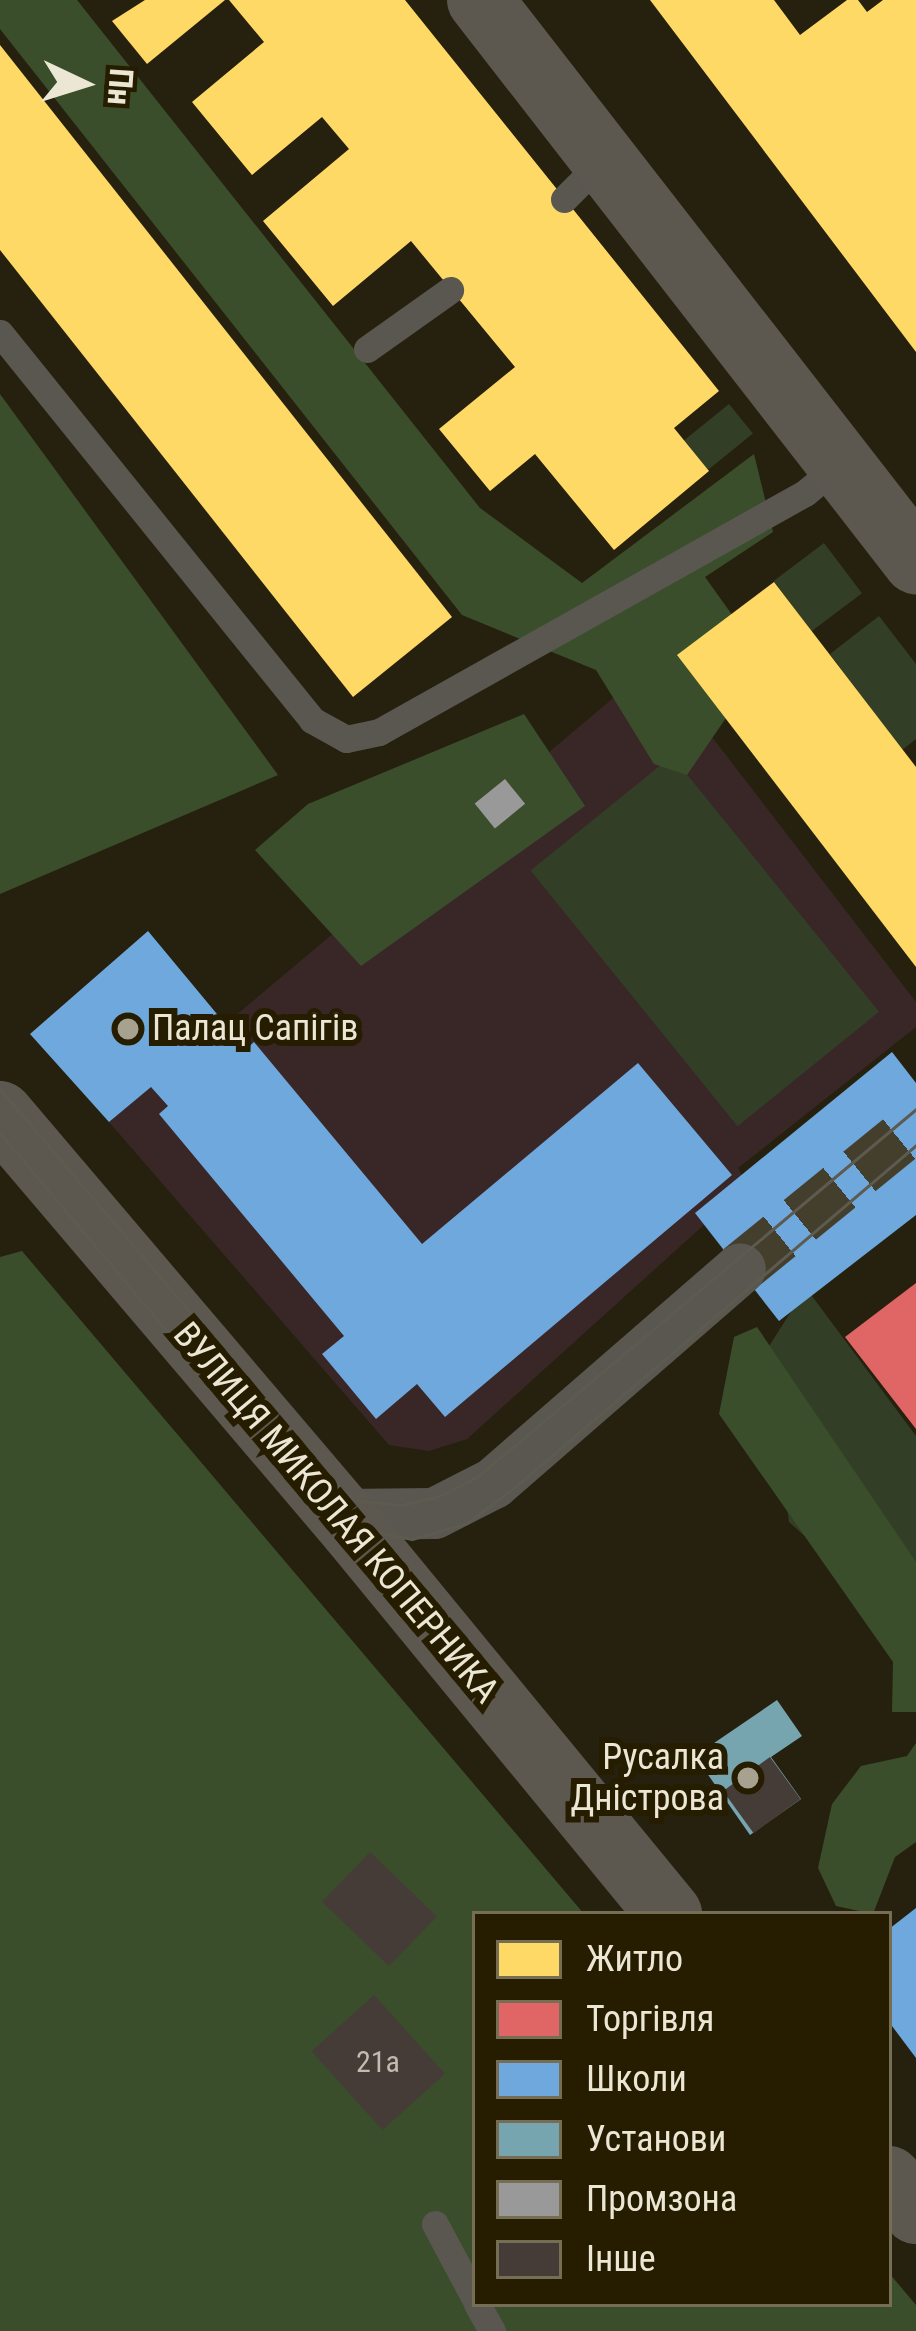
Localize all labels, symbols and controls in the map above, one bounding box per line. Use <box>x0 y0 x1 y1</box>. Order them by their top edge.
north arrow <box>24 24 144 144</box>
text: Пн <box>100 67 141 106</box>
place label: Палац Сапігів <box>152 1007 358 1051</box>
marker: Палац Сапігів <box>115 1016 141 1042</box>
street label: ВУЛИЦЯ МИКОЛАЯ КОПЕРНИКА <box>164 1314 508 1712</box>
place label: Русалка Дністрова <box>571 1735 724 1820</box>
marker: Русалка Дністрова <box>735 1765 761 1791</box>
legend <box>472 1911 892 2307</box>
text: Житло <box>586 1938 683 1980</box>
text: Торгівля <box>586 1998 714 2040</box>
house number: 21а <box>356 2044 400 2080</box>
text: Школи <box>586 2058 687 2100</box>
text: Установи <box>586 2118 726 2160</box>
text: Промзона <box>586 2178 737 2220</box>
text: Інше <box>586 2238 656 2280</box>

